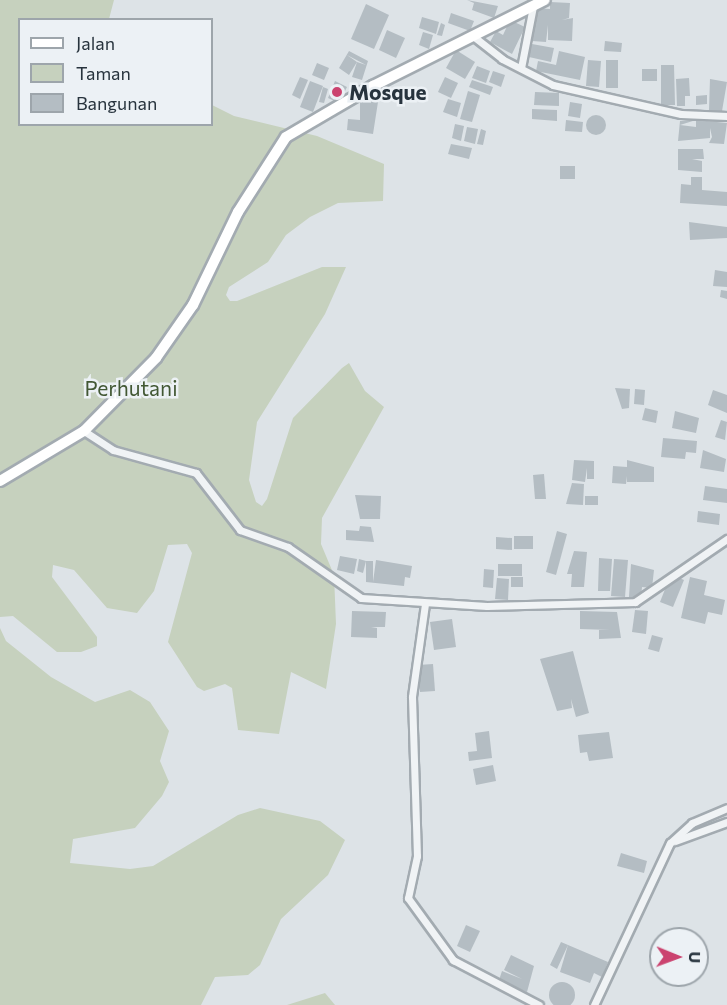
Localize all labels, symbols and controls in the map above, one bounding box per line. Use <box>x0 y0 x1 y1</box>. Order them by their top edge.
legend <box>18 18 213 126</box>
text: Jalan <box>76 32 115 54</box>
text: Taman <box>76 62 131 84</box>
place label: Mosque <box>349 79 427 105</box>
marker: Mosque <box>330 85 344 99</box>
text: Bangunan <box>76 92 157 114</box>
park label: Perhutani <box>84 375 178 401</box>
north arrow <box>649 927 709 987</box>
text: U <box>686 951 705 963</box>

